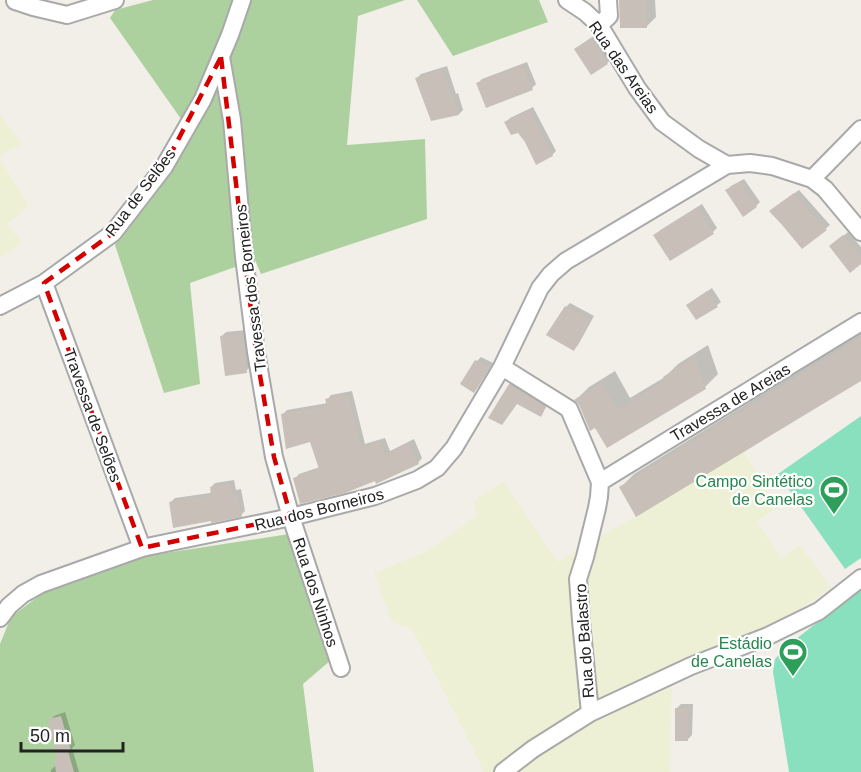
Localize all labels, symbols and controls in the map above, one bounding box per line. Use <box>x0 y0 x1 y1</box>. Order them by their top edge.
street label: Rua das Areias <box>586 18 662 117</box>
street label: Rua de Selões <box>102 145 179 239</box>
street label: Travessa dos Borneiros <box>232 203 269 373</box>
street label: Travessa de Selões <box>60 346 125 484</box>
street label: Travessa de Areias <box>667 360 793 445</box>
place label: Campo Sintético de Canelas <box>696 473 813 508</box>
sports icon: Campo Sintético de Canelas <box>818 474 850 516</box>
street label: Rua dos Borneiros <box>253 485 385 534</box>
street label: Rua dos Ninhos <box>290 535 341 649</box>
street label: Rua do Balastro <box>572 583 597 699</box>
place label: Estádio de Canelas <box>691 635 772 670</box>
sports icon: Estádio de Canelas <box>777 636 809 678</box>
scale bar <box>21 715 123 753</box>
text: 50 m <box>30 726 70 746</box>

